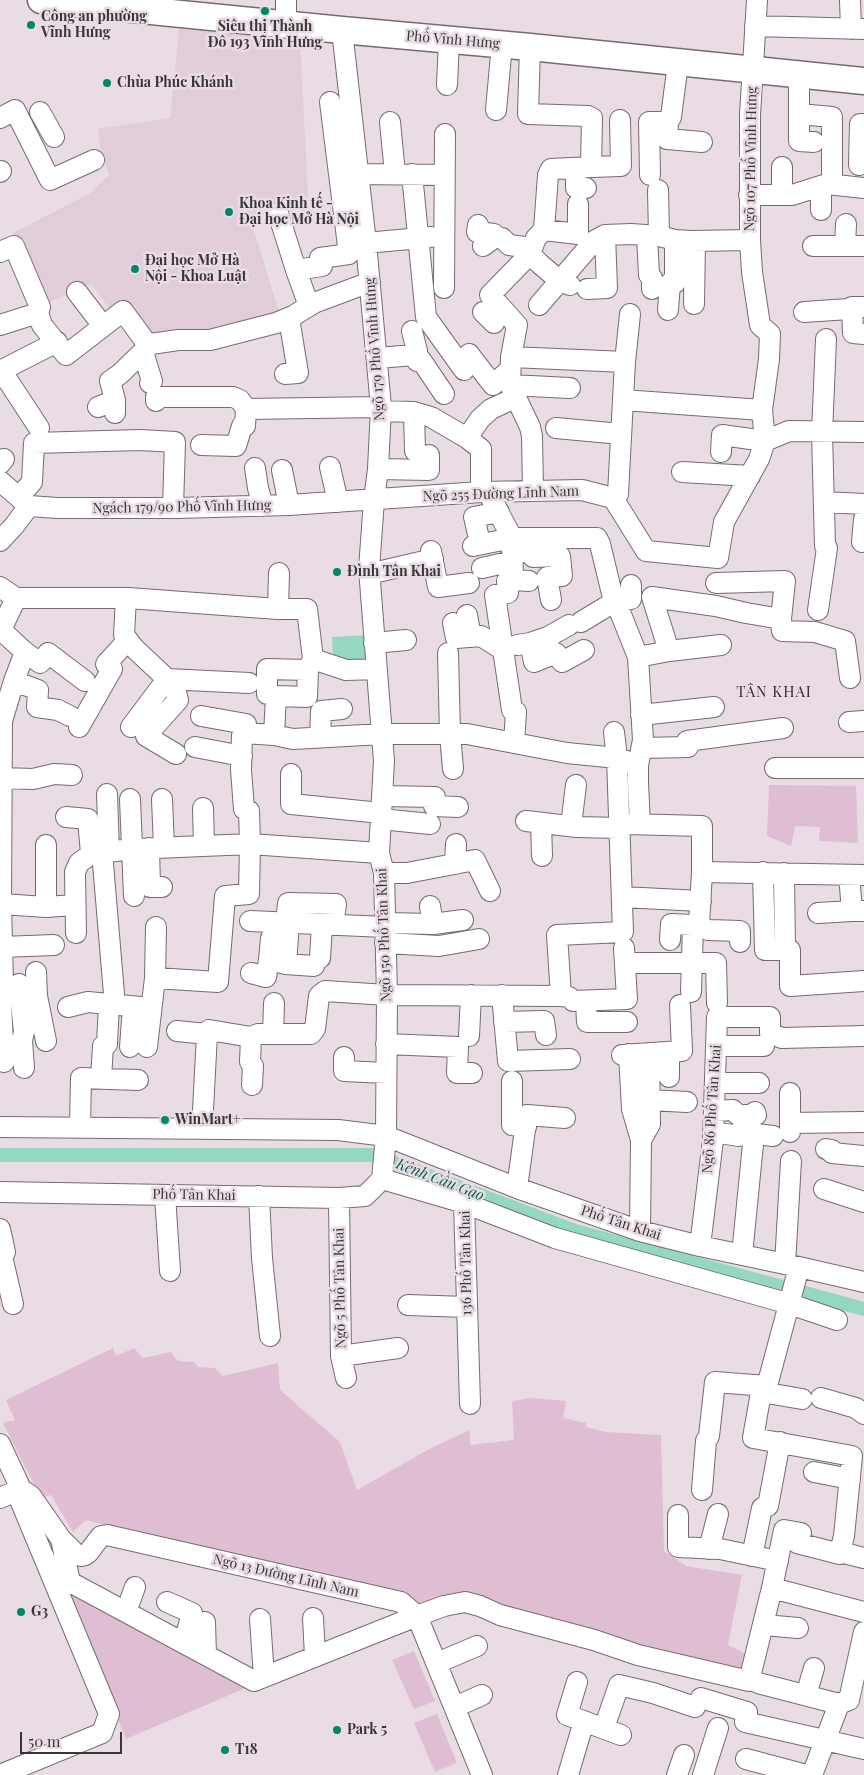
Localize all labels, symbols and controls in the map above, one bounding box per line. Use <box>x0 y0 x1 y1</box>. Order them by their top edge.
marker: Siêu thị Thành Đô 193 Vĩnh Hưng <box>259 5 271 17</box>
place label: Công an phường Vĩnh Hưng <box>41 9 147 41</box>
marker: Công an phường Vĩnh Hưng <box>25 19 37 31</box>
place label: Siêu thị Thành Đô 193 Vĩnh Hưng <box>208 19 322 52</box>
street label: Phố Vĩnh Hưng <box>405 28 501 52</box>
place label: Chùa Phúc Khánh <box>117 75 233 91</box>
marker: Chùa Phúc Khánh <box>101 77 113 89</box>
street label: Ngõ 107 Phố Vĩnh Hưng <box>741 86 761 232</box>
place label: Khoa Kinh tế - Đại học Mở Hà Nội <box>239 196 359 228</box>
marker: Khoa Kinh tế - Đại học Mở Hà Nội <box>223 206 235 218</box>
place label: Đại học Mở Hà Nội - Khoa Luật <box>145 253 247 286</box>
marker: Đại học Mở Hà Nội - Khoa Luật <box>129 263 141 275</box>
street label: Ngõ 179 Phố Vĩnh Hưng <box>362 277 388 421</box>
street label: Ngõ 255 Đường Lĩnh Nam <box>423 483 579 505</box>
street label: Ngách 179/90 Phố Vĩnh Hưng <box>93 497 271 517</box>
place label: Đình Tân Khai <box>347 564 441 580</box>
marker: Đình Tân Khai <box>331 566 343 578</box>
district label: TÂN KHAI <box>735 683 813 701</box>
street label: Ngõ 150 Phố Tân Khai <box>373 868 395 1002</box>
street label: Ngõ 86 Phố Tân Khai <box>699 1044 725 1174</box>
place label: WinMart+ <box>175 1112 241 1128</box>
marker: WinMart+ <box>159 1114 171 1126</box>
water label: Kênh Cầu Gạo <box>393 1155 487 1205</box>
street label: Phố Tân Khai <box>152 1186 236 1204</box>
street label: Phố Tân Khai <box>579 1202 663 1244</box>
street label: 136 Phố Tân Khai <box>457 1210 475 1316</box>
street label: Ngõ 5 Phố Tân Khai <box>331 1228 349 1348</box>
street label: Ngõ 13 Đường Lĩnh Nam <box>211 1551 361 1601</box>
place label: G3 <box>31 1604 48 1620</box>
marker: G3 <box>15 1606 27 1618</box>
scale bar <box>22 1722 125 1754</box>
place label: Park 5 <box>347 1722 387 1738</box>
marker: Park 5 <box>331 1724 343 1736</box>
text: 50 m <box>28 1731 60 1751</box>
place label: T18 <box>235 1742 258 1758</box>
marker: T18 <box>219 1744 231 1756</box>

